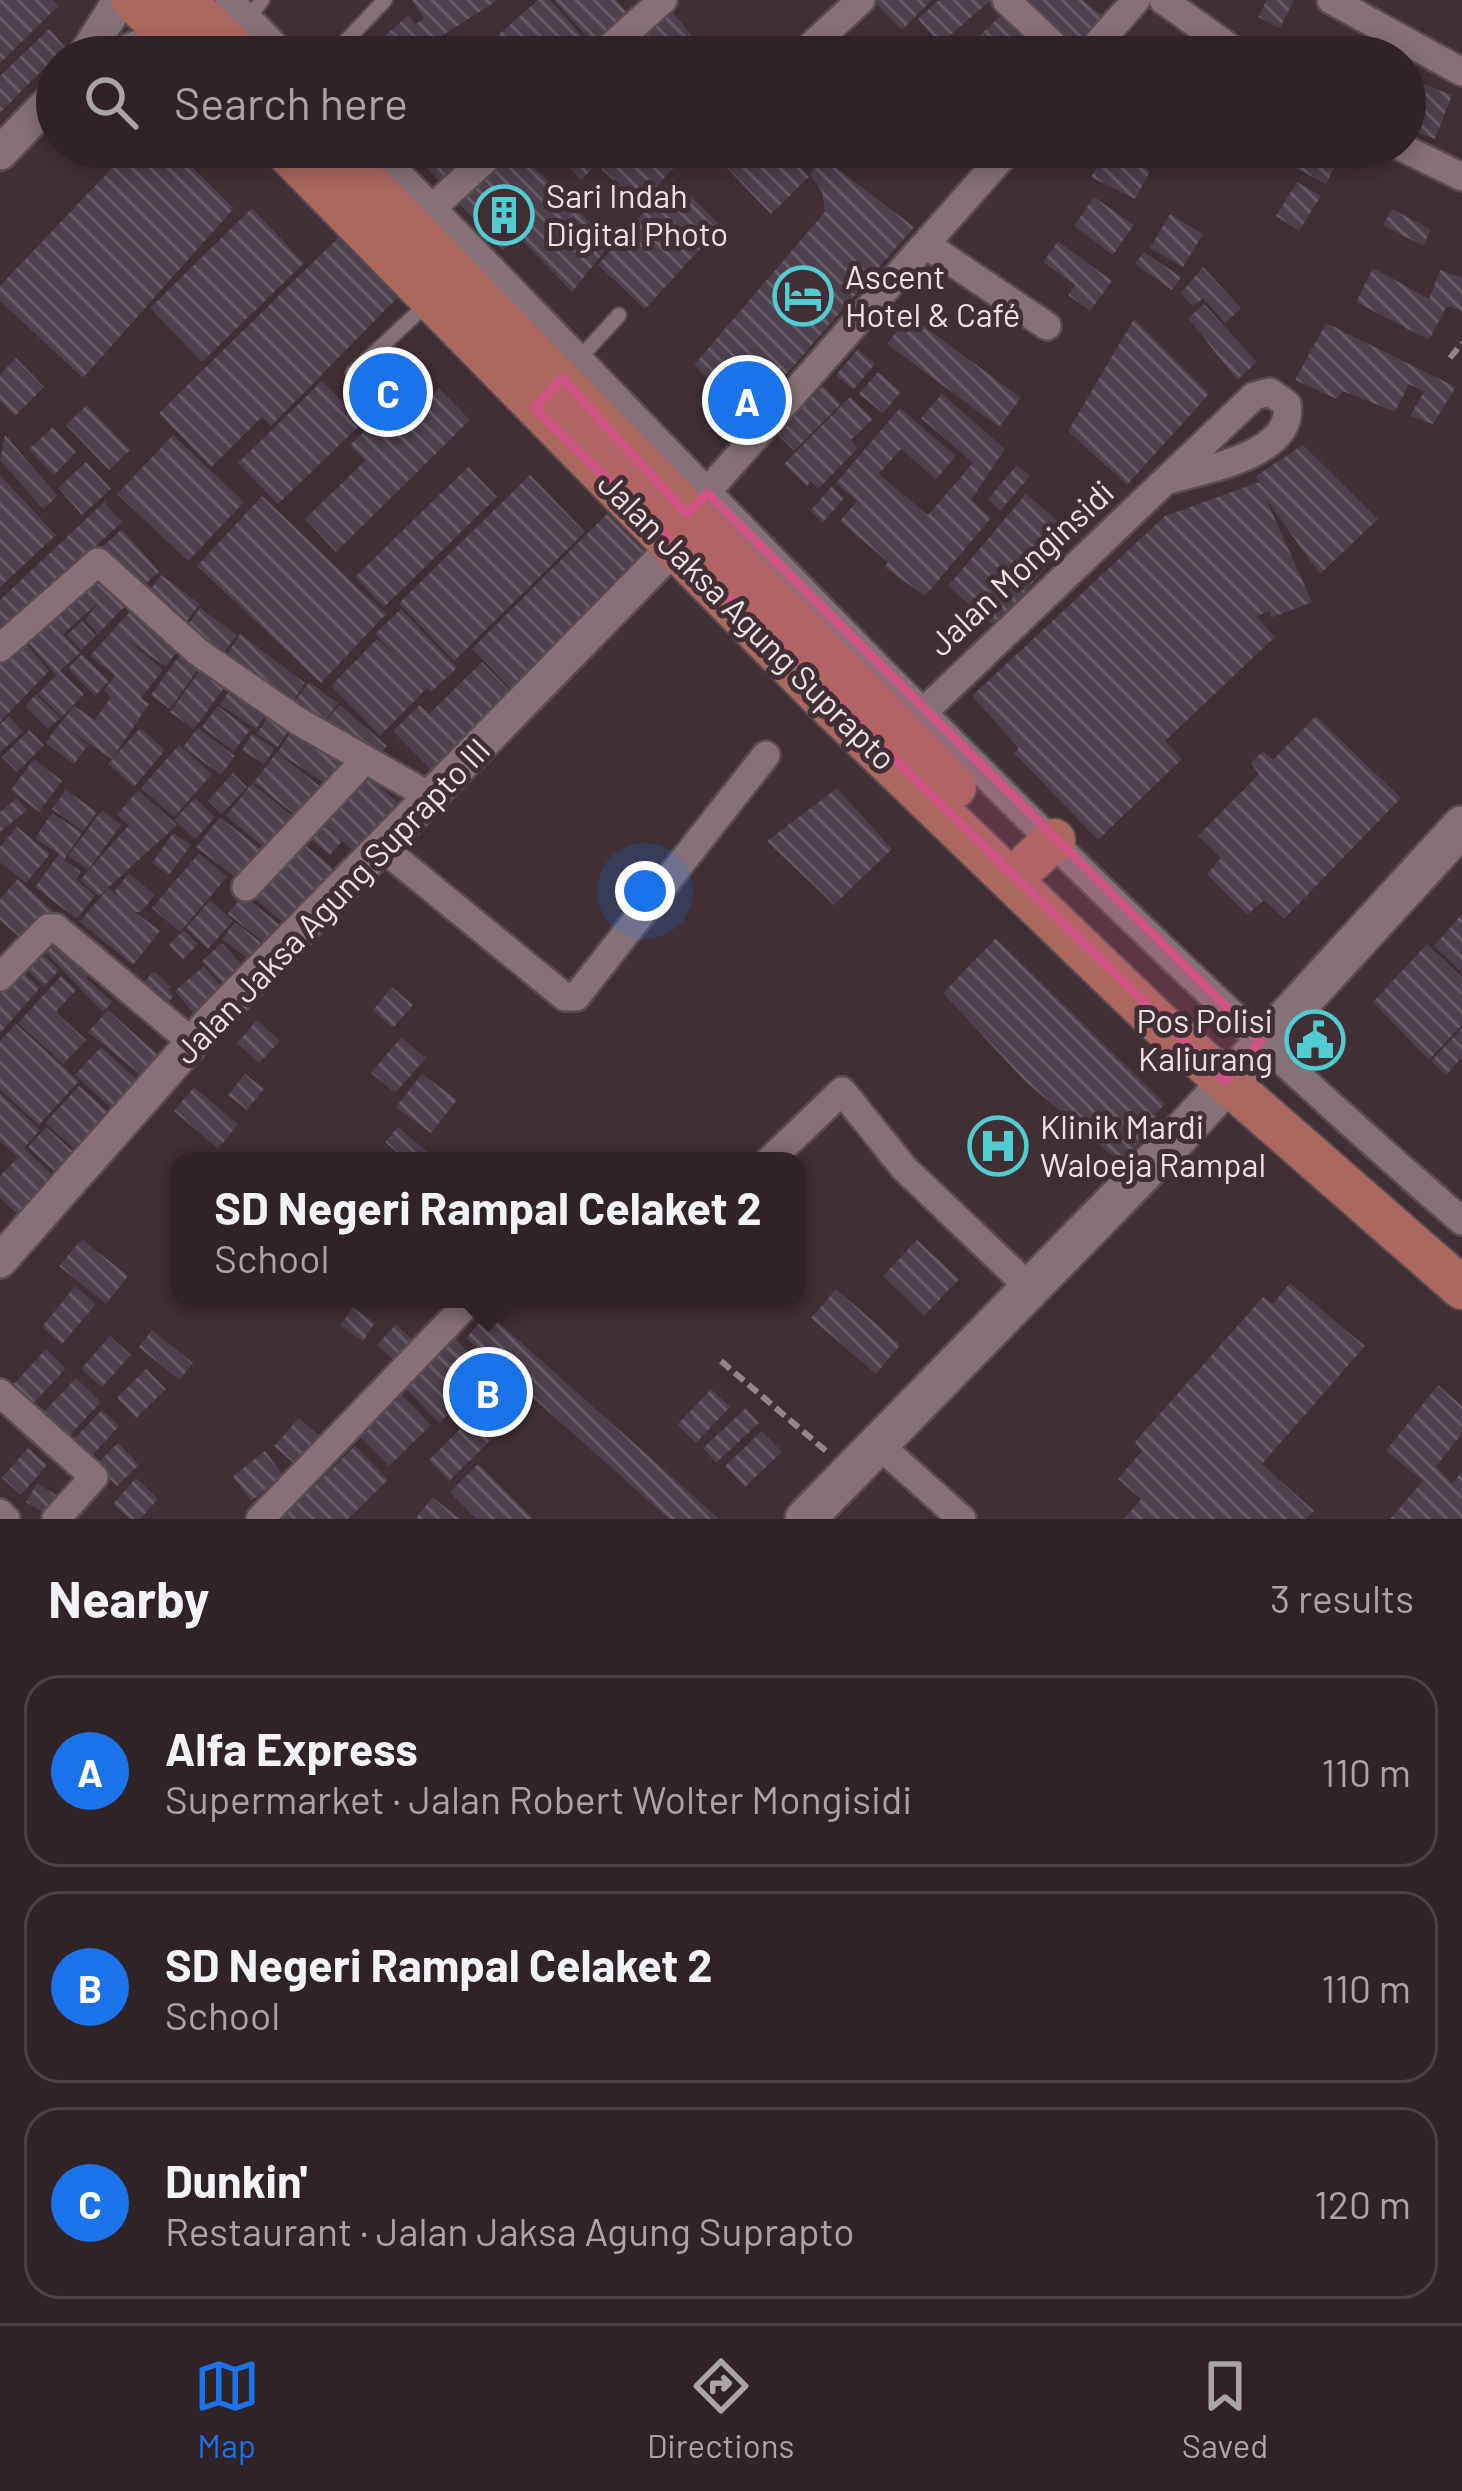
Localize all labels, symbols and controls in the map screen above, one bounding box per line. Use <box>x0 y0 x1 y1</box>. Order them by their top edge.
search box <box>36 36 1426 168</box>
icon: search <box>78 69 144 135</box>
text: Search here <box>174 75 408 129</box>
place label: Sari Indah Digital Photo <box>546 175 728 253</box>
building icon: Sari Indah Digital Photo <box>473 184 535 246</box>
place label: Ascent Hotel & Café <box>845 256 1020 334</box>
hotel icon: Ascent Hotel & Café <box>772 265 834 327</box>
pin: C <box>349 347 427 437</box>
pin: A <box>708 355 786 445</box>
street label: Jalan Jaksa Agung Suprapto <box>590 463 905 778</box>
street label: Jalan Monginsidi <box>919 471 1121 663</box>
street label: Jalan Jaksa Agung Suprapto III <box>165 729 497 1071</box>
your location <box>615 861 675 921</box>
place label: Pos Polisi Kaliurang <box>1136 1000 1273 1078</box>
public building icon: Pos Polisi Kaliurang <box>1284 1009 1346 1071</box>
place label: Klinik Mardi Waloeja Rampal <box>1040 1106 1266 1184</box>
hospital icon: Klinik Mardi Waloeja Rampal <box>967 1115 1029 1177</box>
popup <box>170 1152 806 1308</box>
text: SD Negeri Rampal Celaket 2 <box>214 1180 762 1234</box>
text: School <box>214 1234 330 1281</box>
pin: B <box>449 1347 527 1437</box>
text: Nearby <box>48 1567 209 1628</box>
text: 3 results <box>1270 1574 1414 1621</box>
text: Alfa Express <box>165 1721 418 1775</box>
text: A <box>77 1748 103 1795</box>
text: 110 m <box>1321 1748 1411 1795</box>
text: Supermarket · Jalan Robert Wolter Mongisidi <box>165 1775 912 1822</box>
text: SD Negeri Rampal Celaket 2 <box>165 1937 713 1991</box>
text: B <box>78 1964 102 2011</box>
text: 110 m <box>1321 1964 1411 2011</box>
text: School <box>165 1991 280 2038</box>
text: Dunkin' <box>165 2153 307 2207</box>
text: C <box>78 2180 102 2227</box>
text: 120 m <box>1314 2180 1411 2227</box>
text: Restaurant · Jalan Jaksa Agung Suprapto <box>165 2207 854 2254</box>
tab: Map <box>194 2353 260 2465</box>
tab: Directions <box>647 2353 794 2465</box>
tab: Saved <box>1182 2353 1268 2465</box>

